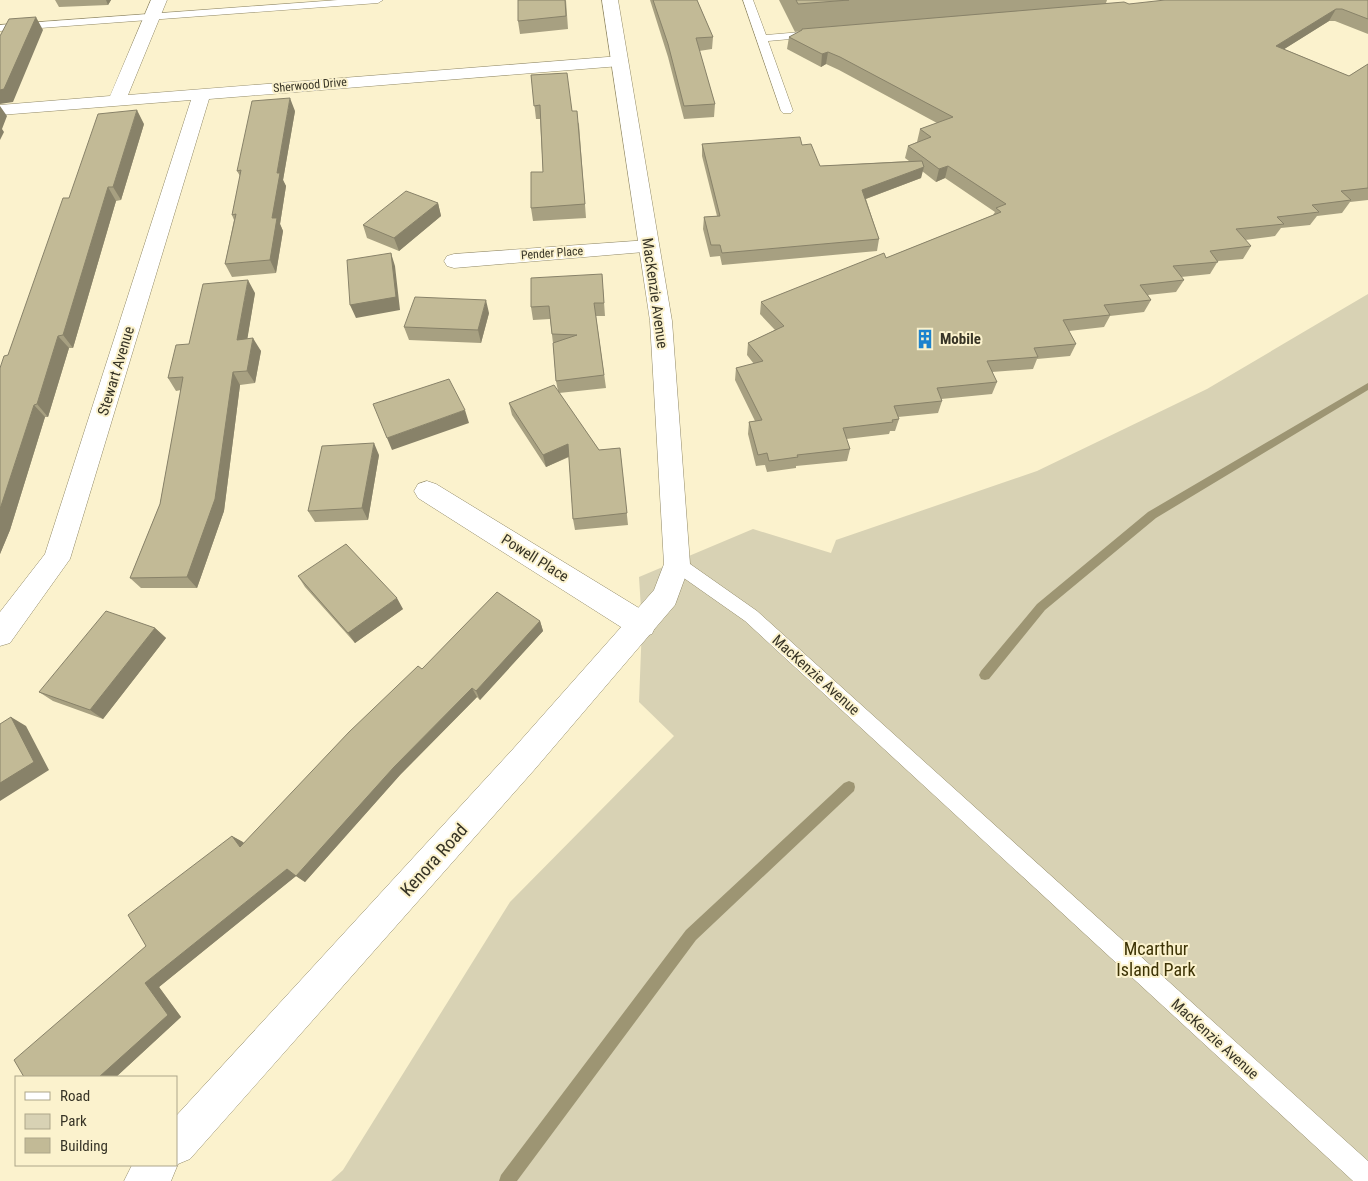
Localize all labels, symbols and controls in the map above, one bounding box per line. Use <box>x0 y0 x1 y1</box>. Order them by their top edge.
street label: Sherwood Drive <box>273 75 348 95</box>
street label: MacKenzie Avenue <box>638 237 672 349</box>
street label: Pender Place <box>520 244 584 262</box>
street label: Stewart Avenue <box>94 324 138 418</box>
building icon: Mobile <box>914 328 936 350</box>
place label: Mobile <box>940 330 981 348</box>
street label: Powell Place <box>498 530 572 586</box>
street label: MacKenzie Avenue <box>769 631 863 719</box>
street label: Kenora Road <box>396 819 471 900</box>
park label: Mcarthur Island Park <box>1116 938 1196 980</box>
street label: MacKenzie Avenue <box>1168 995 1262 1083</box>
legend <box>15 1076 178 1166</box>
text: Road <box>60 1087 90 1105</box>
text: Park <box>60 1112 87 1130</box>
text: Building <box>60 1137 108 1155</box>

